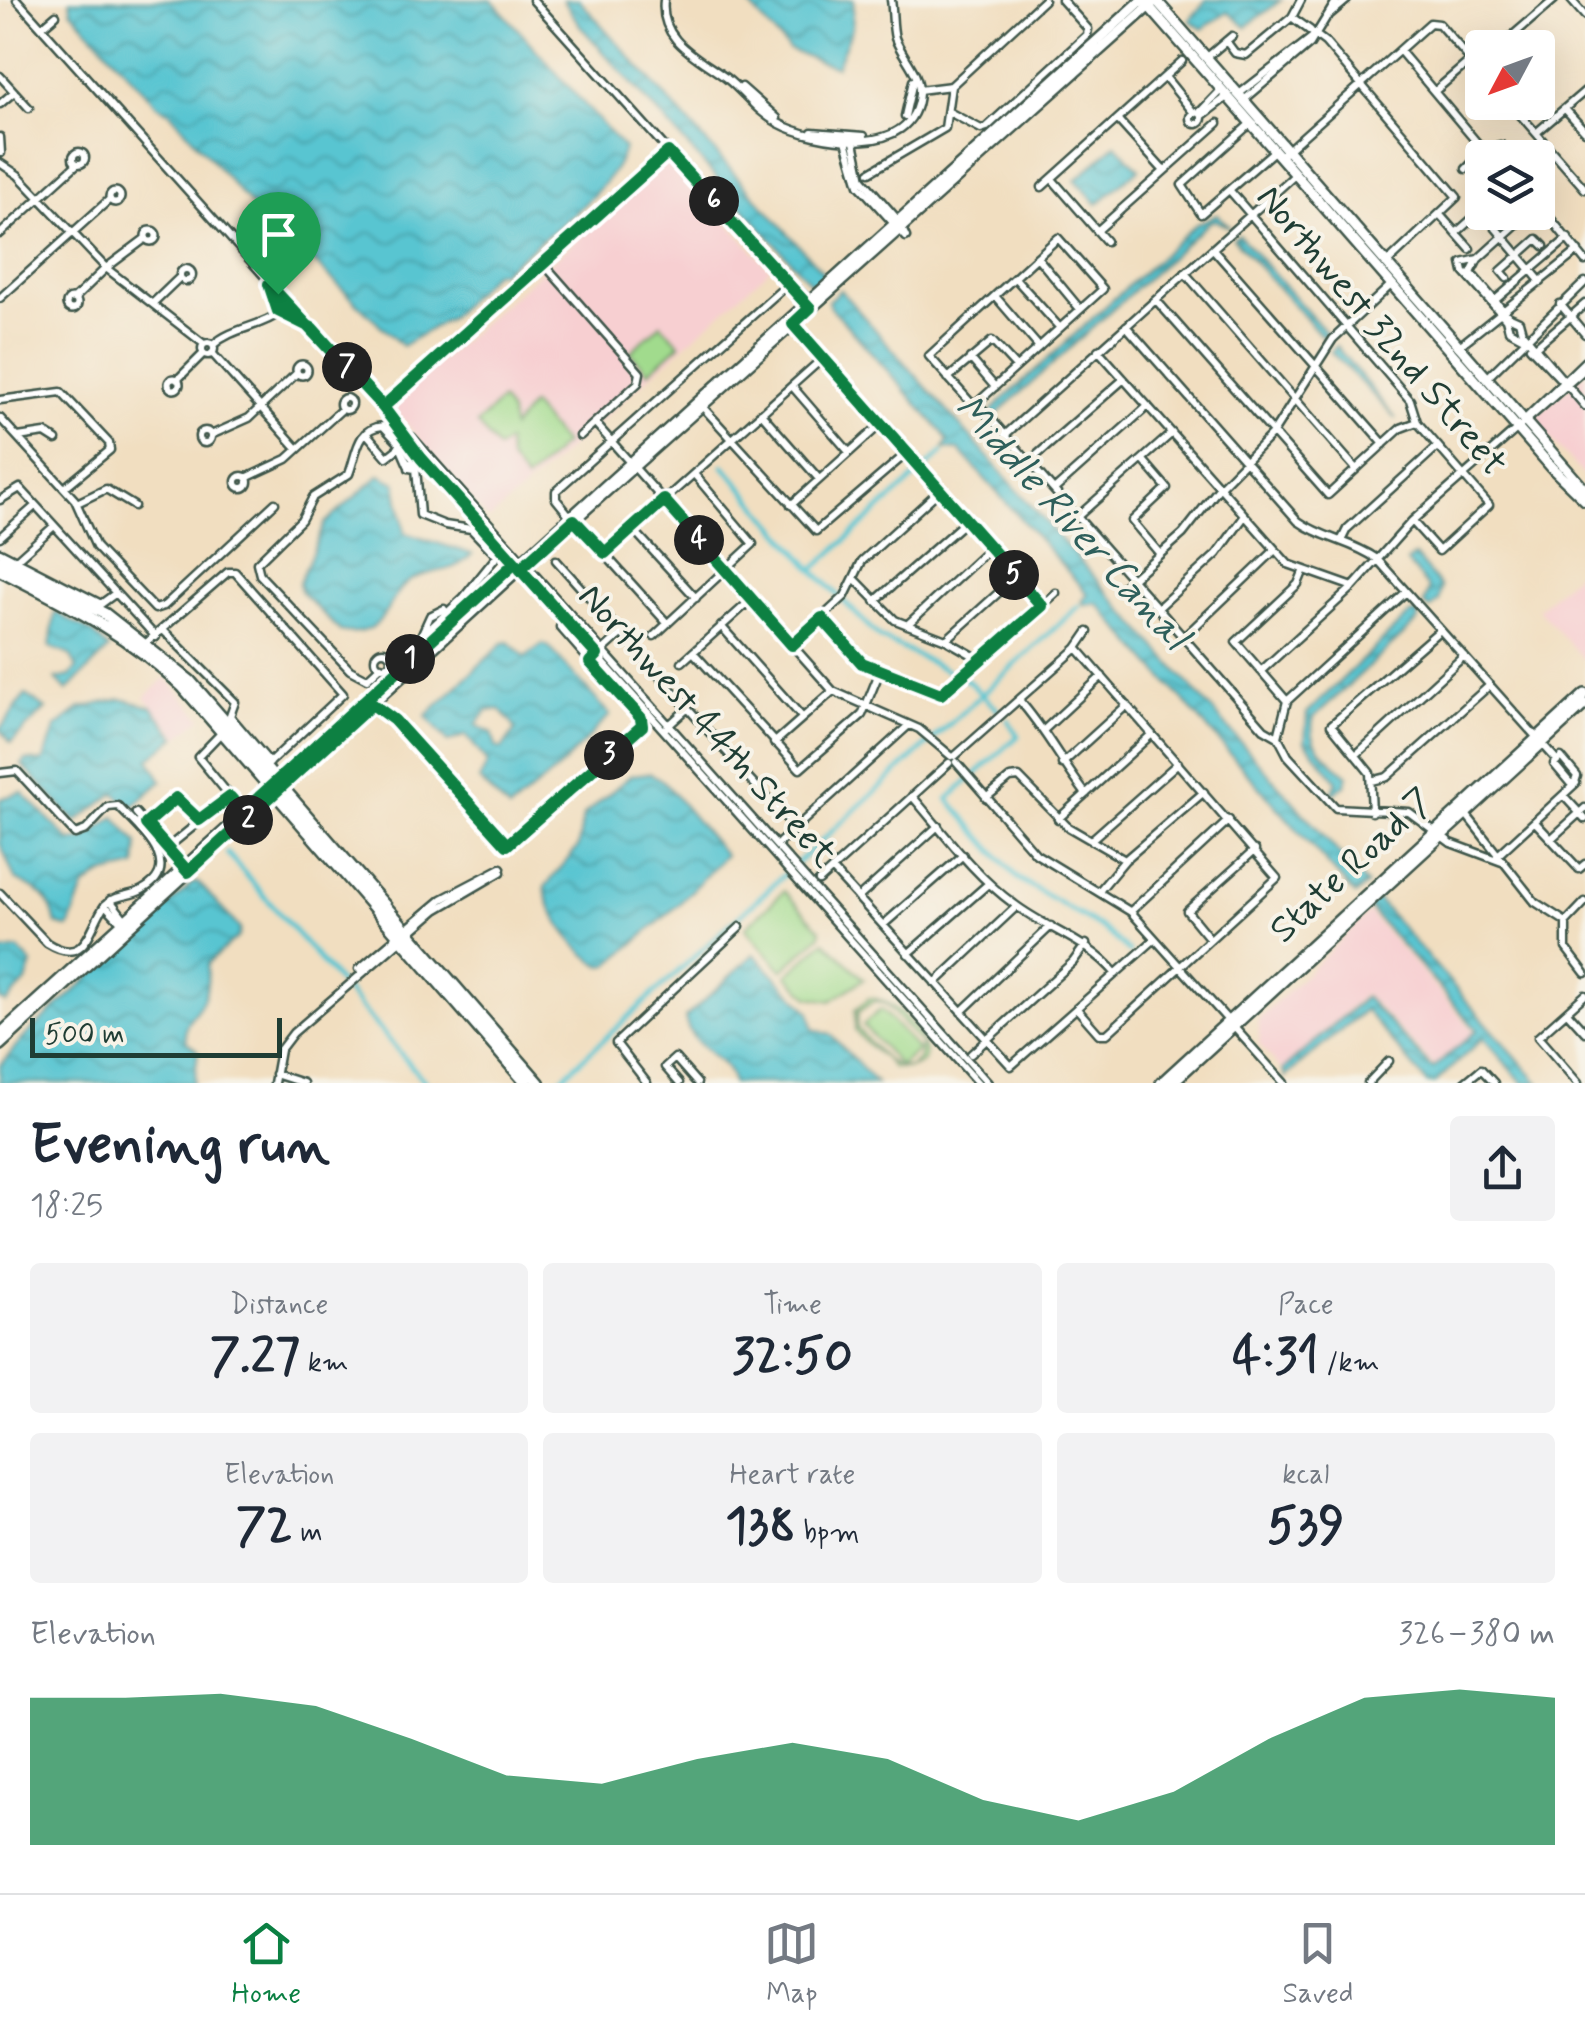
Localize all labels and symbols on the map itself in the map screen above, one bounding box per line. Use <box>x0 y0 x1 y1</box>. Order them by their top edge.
north arrow <box>1465 30 1555 120</box>
street label: Northwest 32nd Street <box>1245 175 1517 487</box>
pin: 6 <box>689 176 739 226</box>
pin <box>236 192 321 295</box>
pin: 7 <box>322 342 372 392</box>
water label: Middle River Canal <box>942 384 1201 664</box>
pin: 4 <box>674 515 724 565</box>
pin: 5 <box>989 550 1039 600</box>
street label: Northwest 44th Street <box>566 574 848 878</box>
pin: 1 <box>385 634 435 684</box>
pin: 3 <box>584 730 634 780</box>
street label: State Road 7 <box>1260 778 1444 954</box>
pin: 2 <box>223 795 273 845</box>
scale bar <box>30 1013 282 1058</box>

